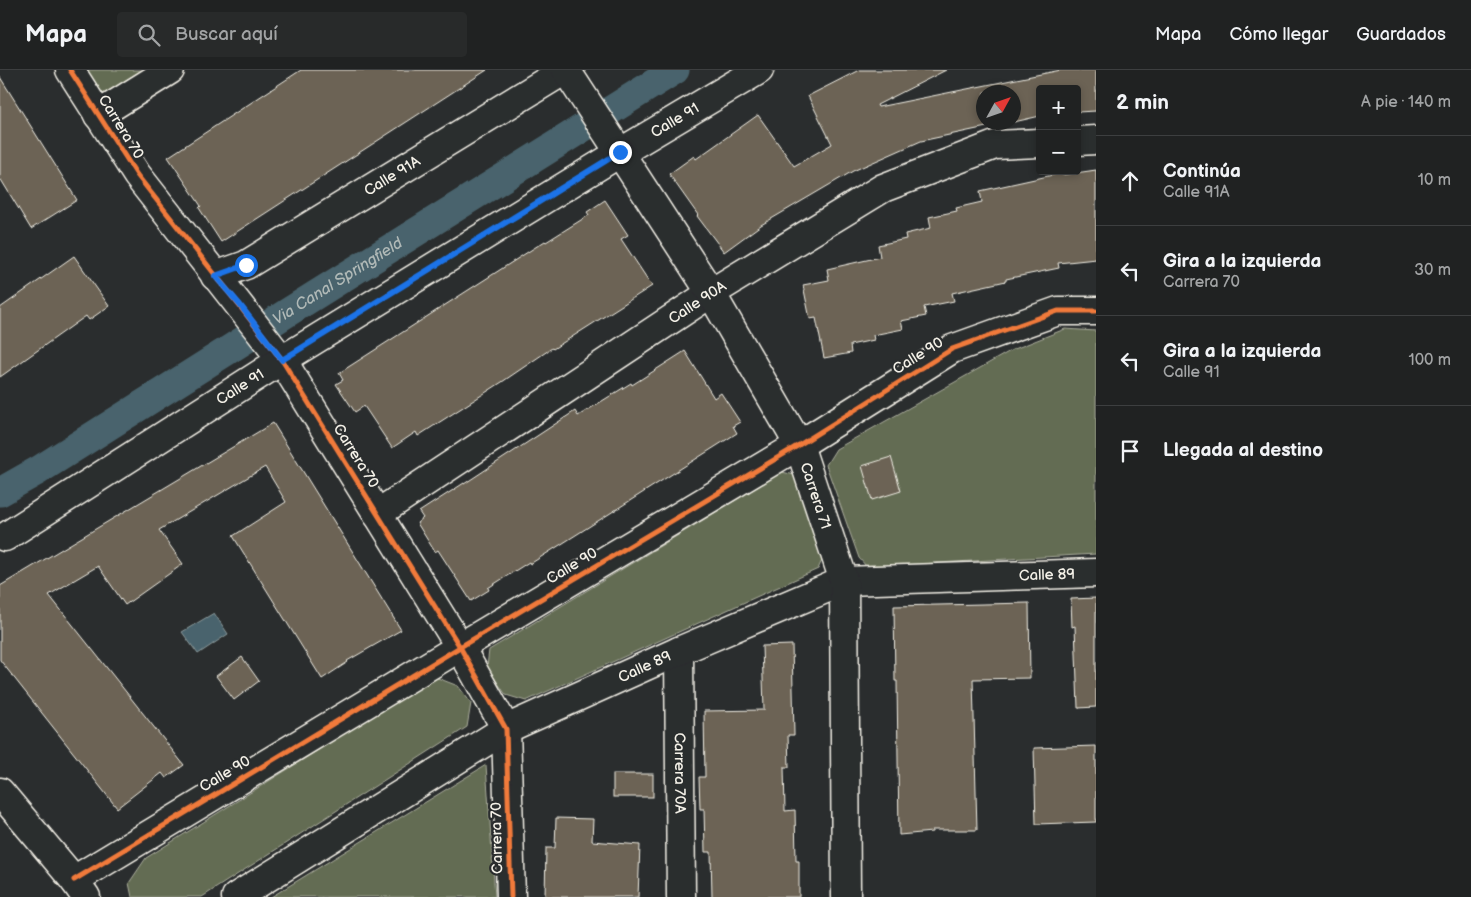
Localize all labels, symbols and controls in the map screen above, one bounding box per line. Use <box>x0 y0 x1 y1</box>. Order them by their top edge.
search box <box>117 12 467 57</box>
text: Mapa <box>25 20 87 49</box>
icon: search <box>135 21 163 49</box>
text: Buscar aquí <box>175 23 278 46</box>
text: Mapa <box>1155 24 1201 45</box>
text: Cómo llegar <box>1229 24 1328 45</box>
text: Guardados <box>1356 24 1446 45</box>
north arrow <box>976 85 1021 130</box>
map controls <box>1036 85 1081 175</box>
button: + <box>1036 85 1081 130</box>
text: 2 min <box>1116 90 1169 115</box>
street label: Carrera 70 <box>94 91 148 163</box>
text: A pie · 140 m <box>1361 93 1451 112</box>
street label: Calle 91 <box>647 98 703 142</box>
button: − <box>1036 130 1081 175</box>
route end <box>609 141 632 164</box>
street label: Calle 91A <box>360 151 424 200</box>
text: Continúa <box>1163 160 1241 183</box>
icon: ahead <box>1116 167 1144 195</box>
text: 10 m <box>1418 171 1451 190</box>
text: Calle 91A <box>1163 183 1229 202</box>
water label: Via Canal Springfield <box>269 233 407 329</box>
text: Gira a la izquierda <box>1163 250 1321 273</box>
route start <box>235 254 258 277</box>
icon: left <box>1116 257 1144 285</box>
text: 30 m <box>1414 261 1451 280</box>
text: Carrera 70 <box>1163 273 1240 292</box>
street label: Calle 90A <box>665 276 730 328</box>
street label: Calle 90 <box>889 333 947 379</box>
text: Gira a la izquierda <box>1163 340 1321 363</box>
icon: left <box>1116 347 1144 375</box>
text: 100 m <box>1408 351 1451 370</box>
text: Calle 91 <box>1163 363 1220 382</box>
street label: Calle 91 <box>213 364 268 409</box>
street label: Carrera 70 <box>329 420 383 492</box>
icon: arrive <box>1116 437 1144 465</box>
text: Llegada al destino <box>1163 439 1323 462</box>
street label: Carrera 71 <box>796 460 836 531</box>
street label: Calle 90 <box>543 543 601 589</box>
street label: Calle 89 <box>1019 564 1075 585</box>
street label: Calle 89 <box>615 646 674 687</box>
street label: Carrera 70A <box>670 732 690 815</box>
street label: Calle 90 <box>196 751 254 797</box>
street label: Carrera 70 <box>487 802 507 874</box>

